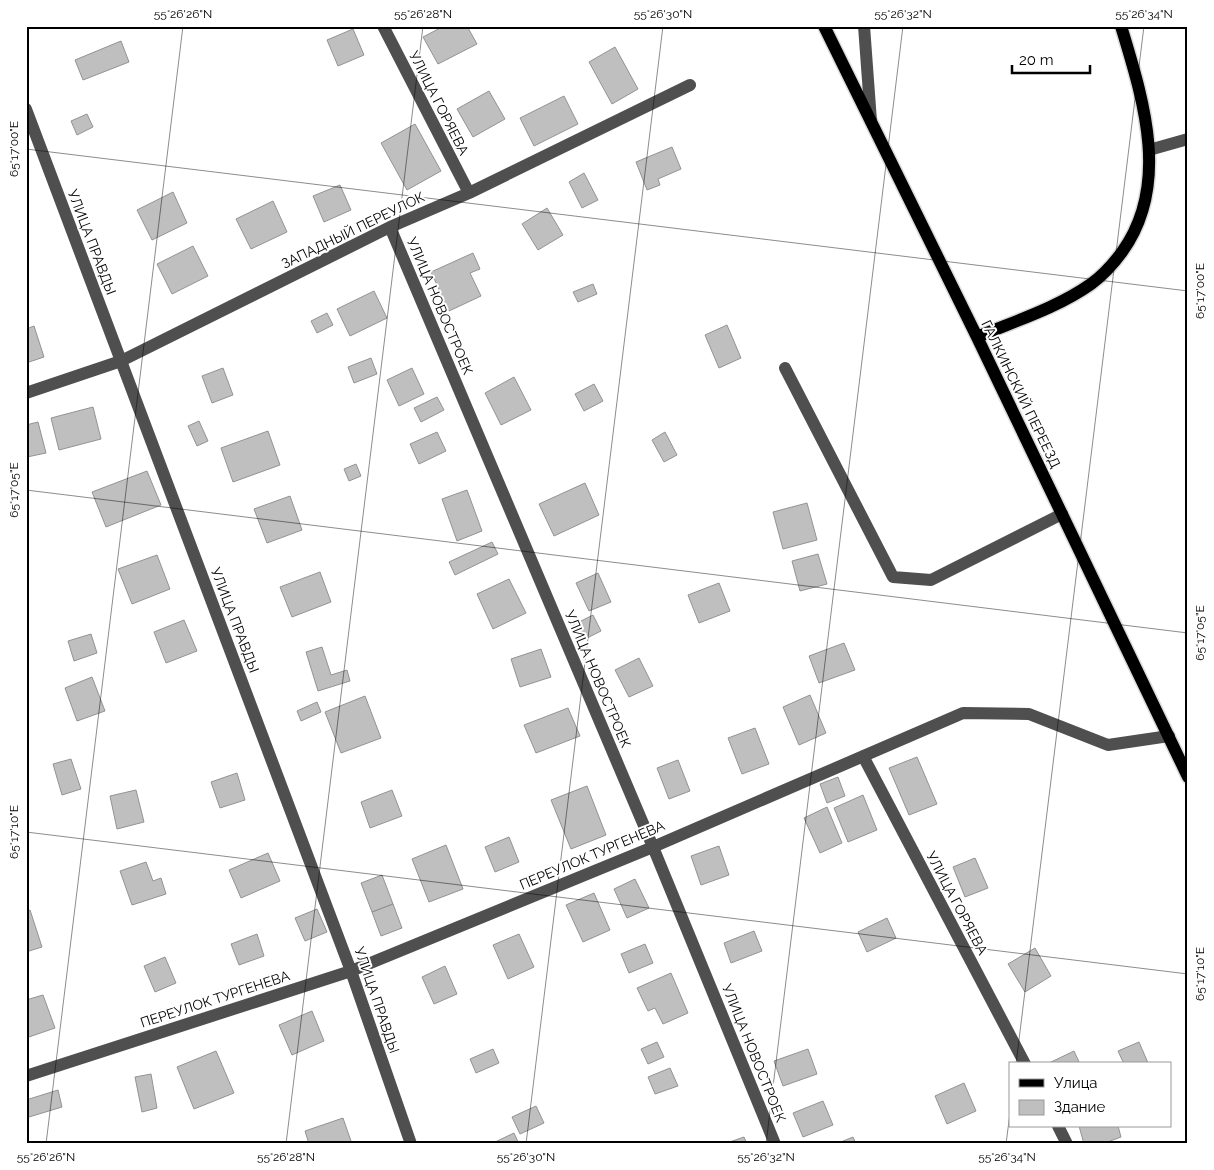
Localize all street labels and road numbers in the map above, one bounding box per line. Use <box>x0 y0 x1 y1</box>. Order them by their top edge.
street label: УЛИЦА ГОРЯЕВА <box>406 48 472 158</box>
street label: УЛИЦА ПРАВДЫ <box>65 187 119 297</box>
street label: ЗАПАДНЫЙ ПЕРЕУЛОК <box>278 187 427 272</box>
street label: УЛИЦА НОВОСТРОЕК <box>404 235 476 377</box>
street label: ГАЛКИНСКИЙ ПЕРЕЕЗД <box>978 317 1065 470</box>
street label: УЛИЦА ПРАВДЫ <box>208 565 262 675</box>
street label: УЛИЦА НОВОСТРОЕК <box>562 608 634 750</box>
street label: ПЕРЕУЛОК ТУРГЕНЕВА <box>517 817 667 893</box>
street label: УЛИЦА ГОРЯЕВА <box>923 849 991 958</box>
street label: УЛИЦА ПРАВДЫ <box>351 945 403 1055</box>
street label: ПЕРЕУЛОК ТУРГЕНЕВА <box>138 967 292 1031</box>
street label: УЛИЦА НОВОСТРОЕК <box>719 982 789 1125</box>

